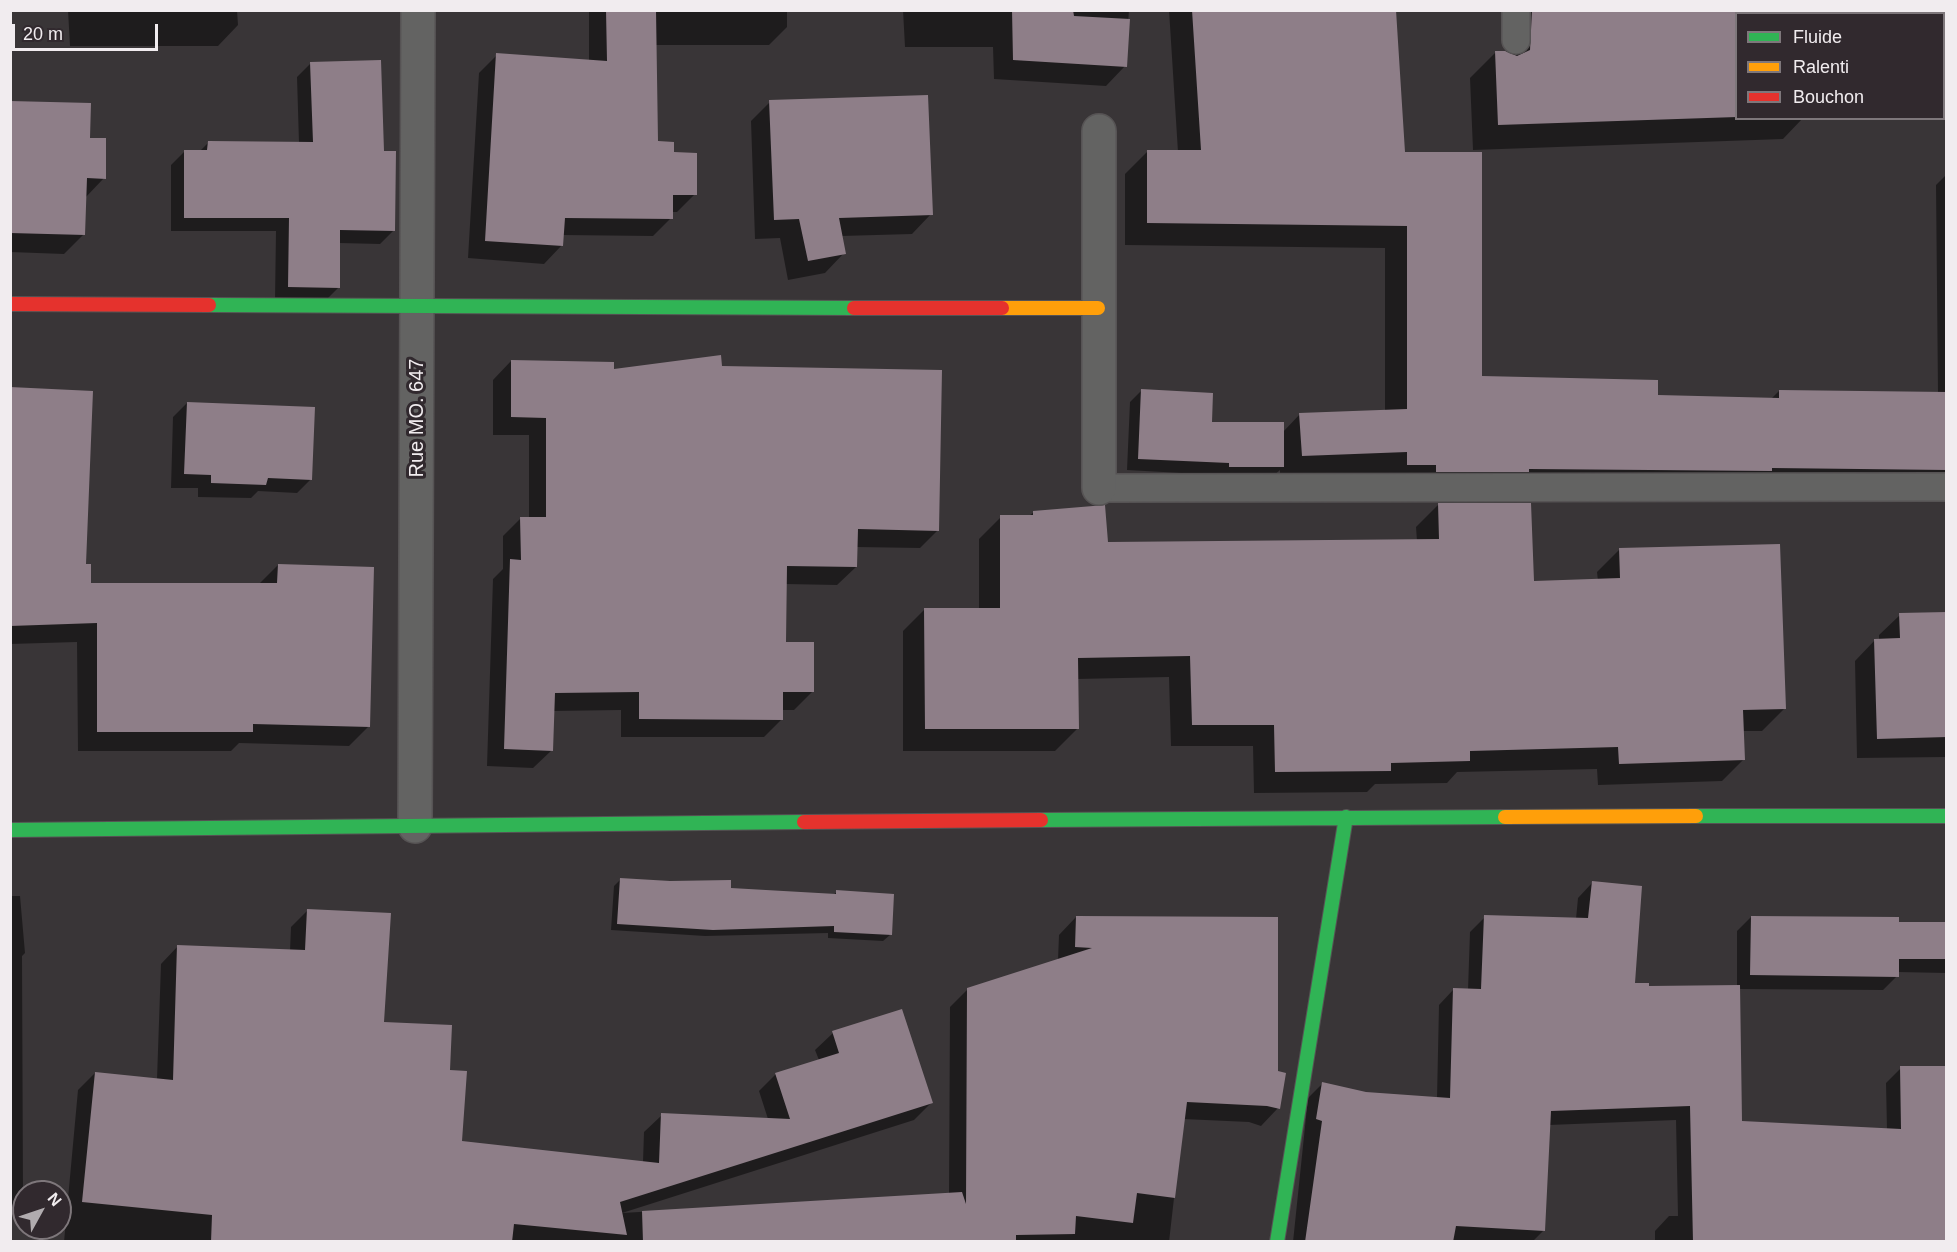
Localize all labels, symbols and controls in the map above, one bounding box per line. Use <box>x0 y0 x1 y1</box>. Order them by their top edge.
scale bar <box>15 12 160 50</box>
legend <box>1735 12 1945 120</box>
text: 20 m <box>23 24 63 44</box>
text: Fluide <box>1793 27 1842 47</box>
text: Ralenti <box>1793 57 1849 77</box>
text: Bouchon <box>1793 87 1864 107</box>
street label: Rue MO. 647 <box>405 359 429 477</box>
north arrow <box>12 1180 72 1240</box>
text: N <box>44 1190 65 1209</box>

